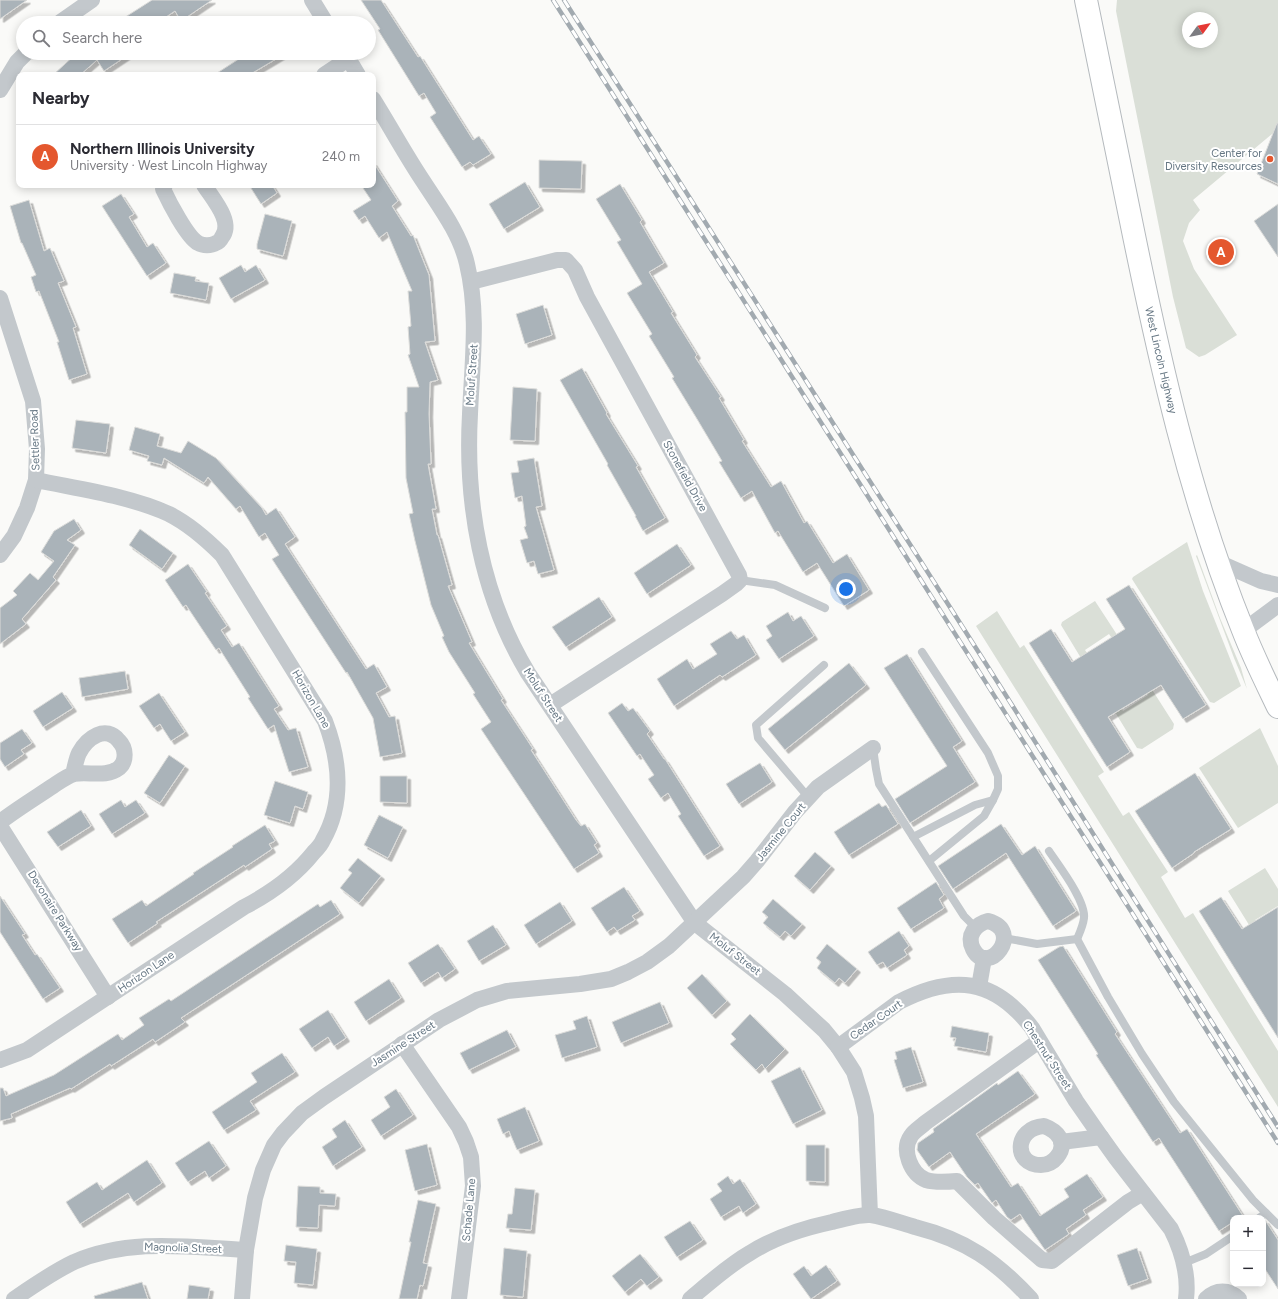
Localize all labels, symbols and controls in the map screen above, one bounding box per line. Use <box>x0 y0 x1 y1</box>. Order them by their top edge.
north arrow <box>1182 12 1218 48</box>
search box <box>16 16 376 60</box>
icon: search <box>30 27 52 49</box>
text: Search here <box>62 29 142 47</box>
text: Nearby <box>32 88 90 108</box>
text: Northern Illinois University <box>70 140 255 158</box>
place label: Center for Diversity Resources <box>1165 147 1262 173</box>
text: A <box>40 149 50 164</box>
text: 240 m <box>322 149 360 164</box>
marker: Center for Diversity Resources <box>1265 154 1275 164</box>
text: University · West Lincoln Highway <box>70 158 267 173</box>
pin: A <box>1208 237 1234 267</box>
street label: West Lincoln Highway <box>1143 305 1180 415</box>
street label: Moluf Street <box>463 344 481 406</box>
street label: Settler Road <box>27 409 43 471</box>
street label: Stonefield Drive <box>660 438 710 514</box>
your location <box>836 579 856 599</box>
street label: Moluf Street <box>521 666 565 724</box>
street label: Horizon Lane <box>289 668 333 730</box>
street label: Jasmine Court <box>753 800 809 864</box>
street label: Devonaire Parkway <box>25 868 85 954</box>
street label: Moluf Street <box>707 930 763 978</box>
street label: Horizon Lane <box>115 948 177 996</box>
street label: Cedar Court <box>847 997 905 1043</box>
street label: Jasmine Street <box>368 1018 438 1070</box>
street label: Chestnut Street <box>1020 1018 1074 1092</box>
street label: Schade Lane <box>460 1178 478 1242</box>
map controls <box>1230 1215 1266 1287</box>
button: + <box>1230 1215 1266 1251</box>
street label: Magnolia Street <box>144 1240 222 1256</box>
button: − <box>1230 1251 1266 1287</box>

